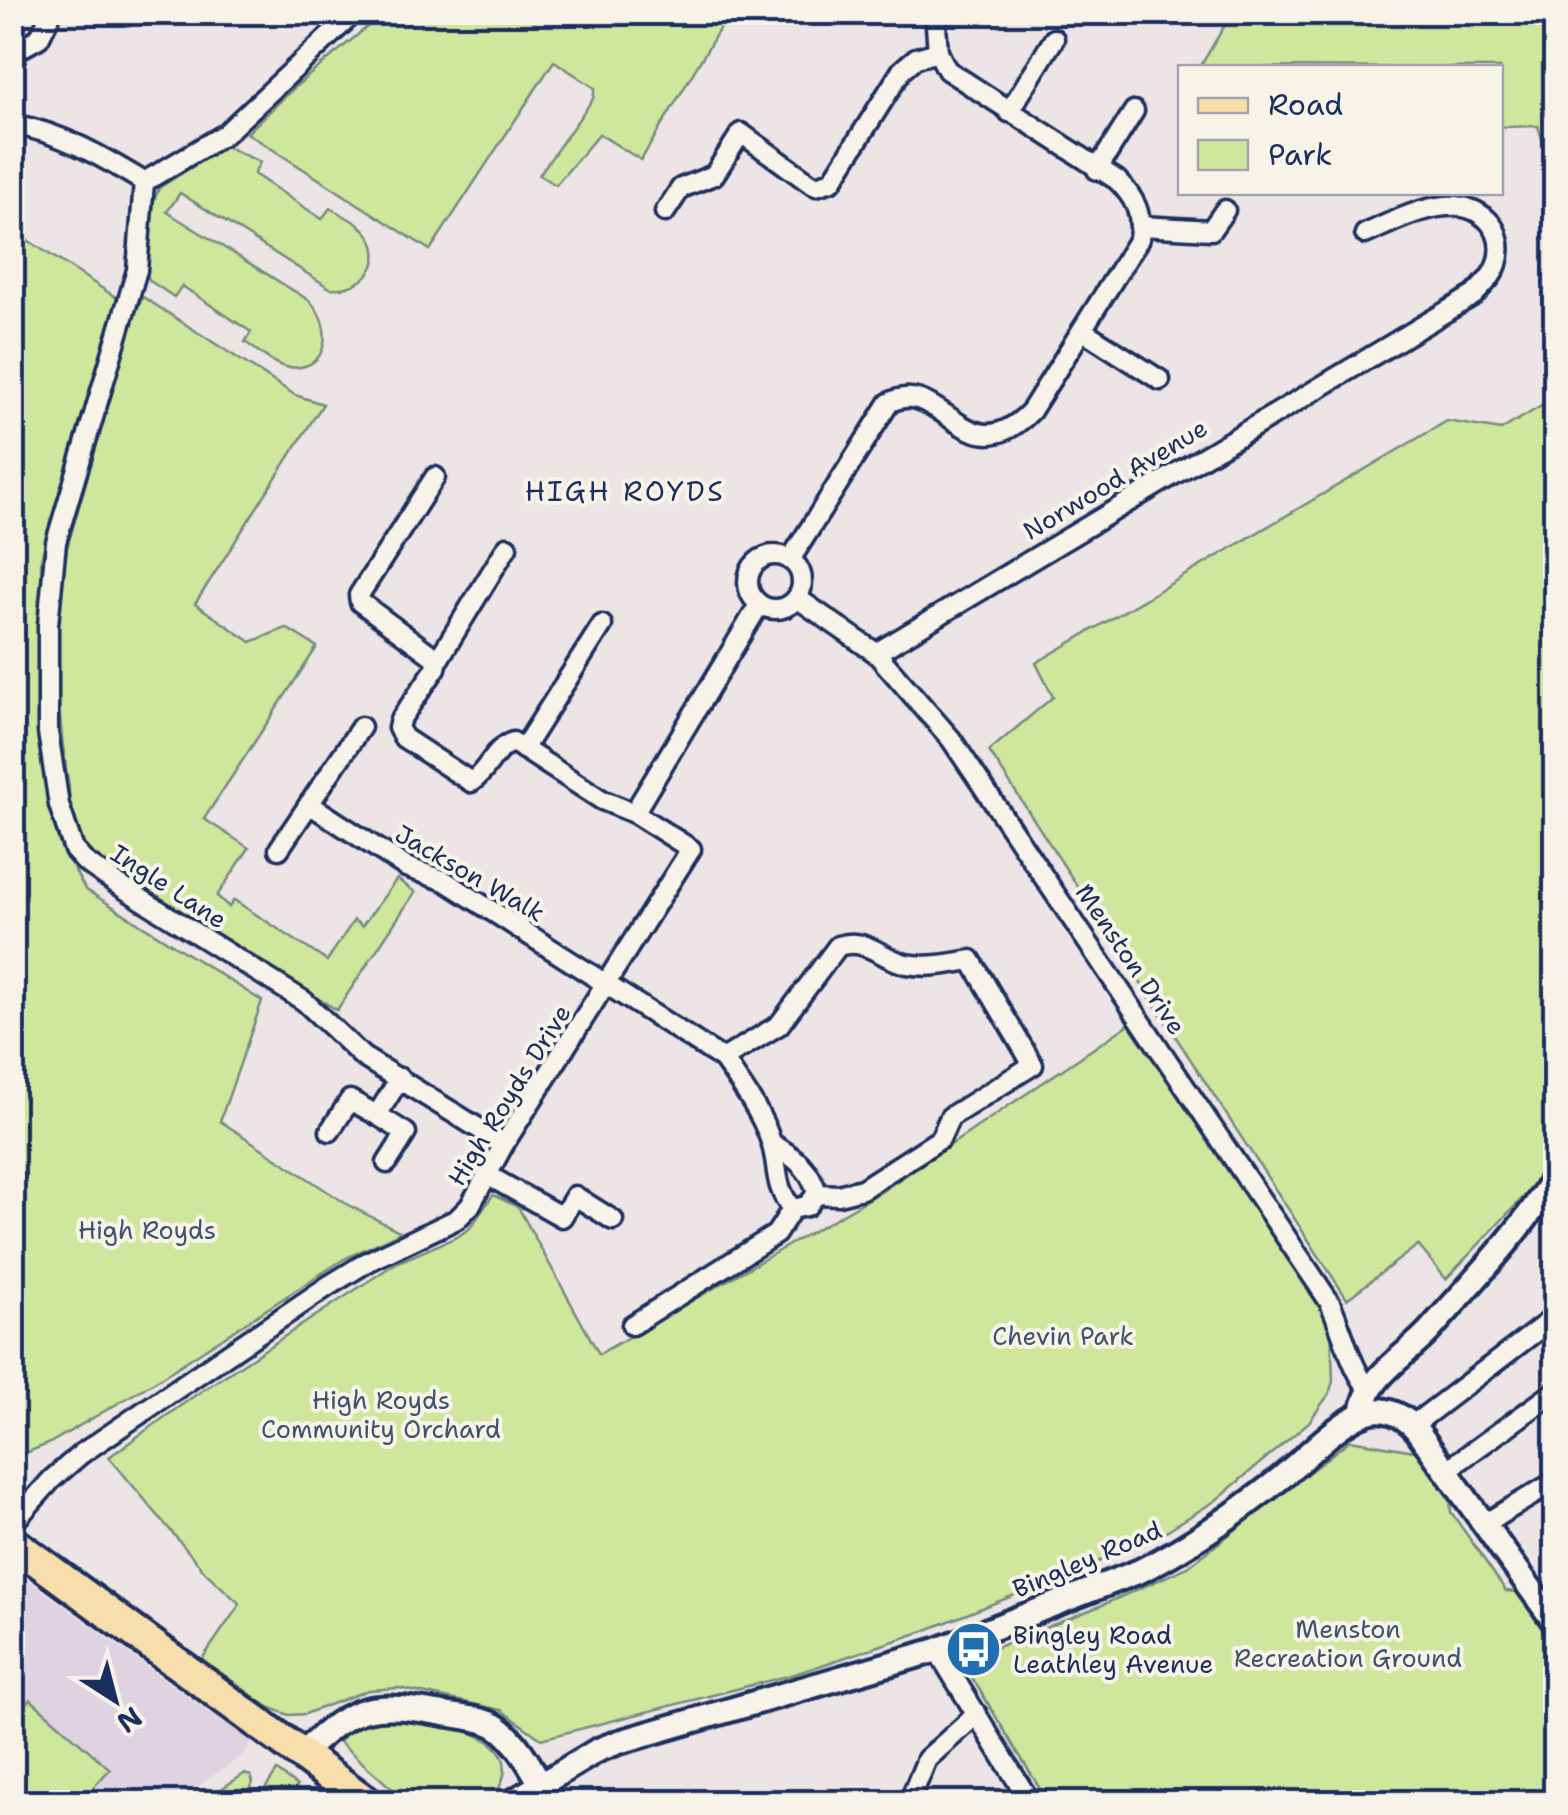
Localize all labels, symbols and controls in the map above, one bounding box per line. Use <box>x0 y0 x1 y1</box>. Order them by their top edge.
legend <box>1178 65 1503 195</box>
text: Road <box>1268 84 1343 125</box>
text: Park <box>1268 134 1332 175</box>
street label: Norwood Avenue <box>1016 410 1214 548</box>
district label: HIGH ROYDS <box>525 472 725 510</box>
street label: Jackson Walk <box>389 816 551 930</box>
street label: Ingle Lane <box>104 836 234 936</box>
street label: Menston Drive <box>1068 877 1194 1041</box>
street label: High Royds Drive <box>439 998 579 1192</box>
park label: High Royds <box>78 1213 216 1247</box>
park label: Chevin Park <box>992 1319 1134 1353</box>
park label: High Royds Community Orchard <box>261 1383 501 1446</box>
street label: Bingley Road <box>1007 1512 1167 1606</box>
park label: Menston Recreation Ground <box>1234 1612 1462 1675</box>
place label: Bingley Road Leathley Avenue <box>1013 1618 1214 1681</box>
bus stop icon: Bingley Road Leathley Avenue <box>944 1619 1004 1679</box>
north arrow <box>65 1650 165 1750</box>
text: N <box>110 1698 150 1742</box>

